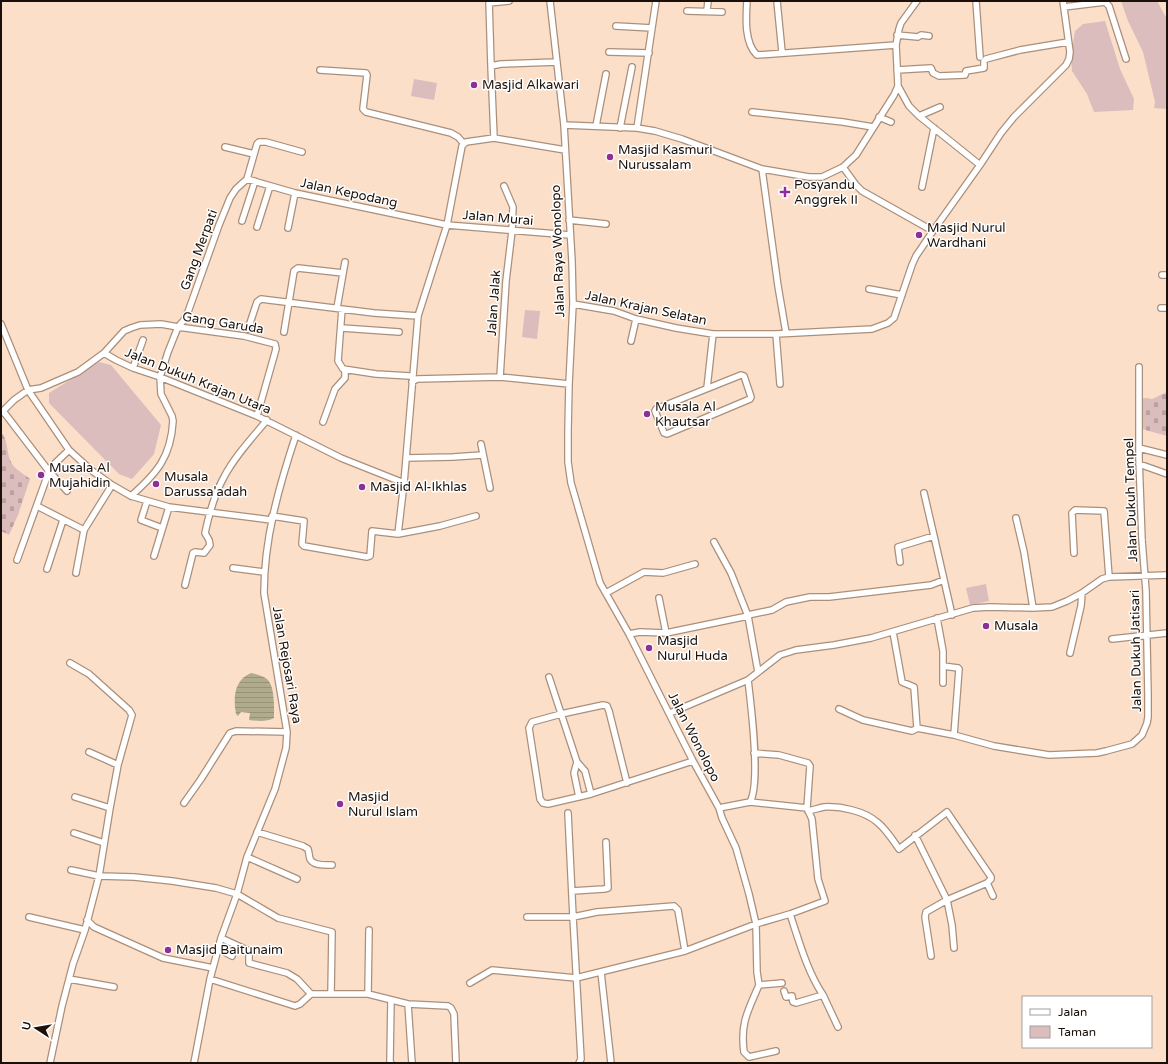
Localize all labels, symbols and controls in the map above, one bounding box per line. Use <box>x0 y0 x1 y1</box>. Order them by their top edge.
place label: Masjid Alkawari <box>482 77 579 93</box>
marker: Masjid Alkawari <box>469 80 479 90</box>
place label: Masjid Kasmuri Nurussalam <box>618 142 713 173</box>
marker: Masjid Kasmuri Nurussalam <box>605 152 615 162</box>
street label: Jalan Kepodang <box>299 175 399 211</box>
place label: Posyandu Anggrek II <box>794 177 858 208</box>
street label: Jalan Raya Wonolopo <box>548 184 568 318</box>
marker: Posyandu Anggrek II <box>779 186 791 198</box>
street label: Gang Merpati <box>177 207 221 293</box>
street label: Jalan Murai <box>462 207 534 229</box>
place label: Masjid Nurul Wardhani <box>927 220 1006 251</box>
marker: Masjid Nurul Wardhani <box>914 230 924 240</box>
street label: Jalan Jalak <box>484 269 504 337</box>
street label: Jalan Krajan Selatan <box>584 287 708 329</box>
street label: Gang Garuda <box>181 309 265 337</box>
street label: Jalan Dukuh Krajan Utara <box>123 344 273 418</box>
place label: Musala Al Khautsar <box>655 399 716 430</box>
marker: Musala Al Khautsar <box>642 409 652 419</box>
street label: Jalan Dukuh Tempel <box>1121 438 1141 562</box>
place label: Musala Al Mujahidin <box>49 460 110 491</box>
place label: Musala Darussa'adah <box>164 469 247 500</box>
marker: Musala Al Mujahidin <box>36 470 46 480</box>
marker: Musala Darussa'adah <box>151 479 161 489</box>
place label: Masjid Al-Ikhlas <box>370 479 467 495</box>
marker: Masjid Al-Ikhlas <box>357 482 367 492</box>
street label: Jalan Dukuh Jatisari <box>1127 590 1145 712</box>
street label: Jalan Rejosari Raya <box>269 605 305 725</box>
place label: Musala <box>994 618 1038 634</box>
marker: Musala <box>981 621 991 631</box>
place label: Masjid Nurul Huda <box>657 633 728 664</box>
marker: Masjid Nurul Huda <box>644 643 654 653</box>
street label: Jalan Wonolopo <box>664 689 724 785</box>
place label: Masjid Nurul Islam <box>348 789 418 820</box>
marker: Masjid Nurul Islam <box>335 799 345 809</box>
place label: Masjid Baitunaim <box>176 942 283 958</box>
marker: Masjid Baitunaim <box>163 945 173 955</box>
legend <box>1022 996 1152 1048</box>
text: Jalan <box>1058 1005 1087 1019</box>
north arrow <box>16 1008 56 1048</box>
text: U <box>19 1021 34 1031</box>
text: Taman <box>1058 1025 1096 1039</box>

